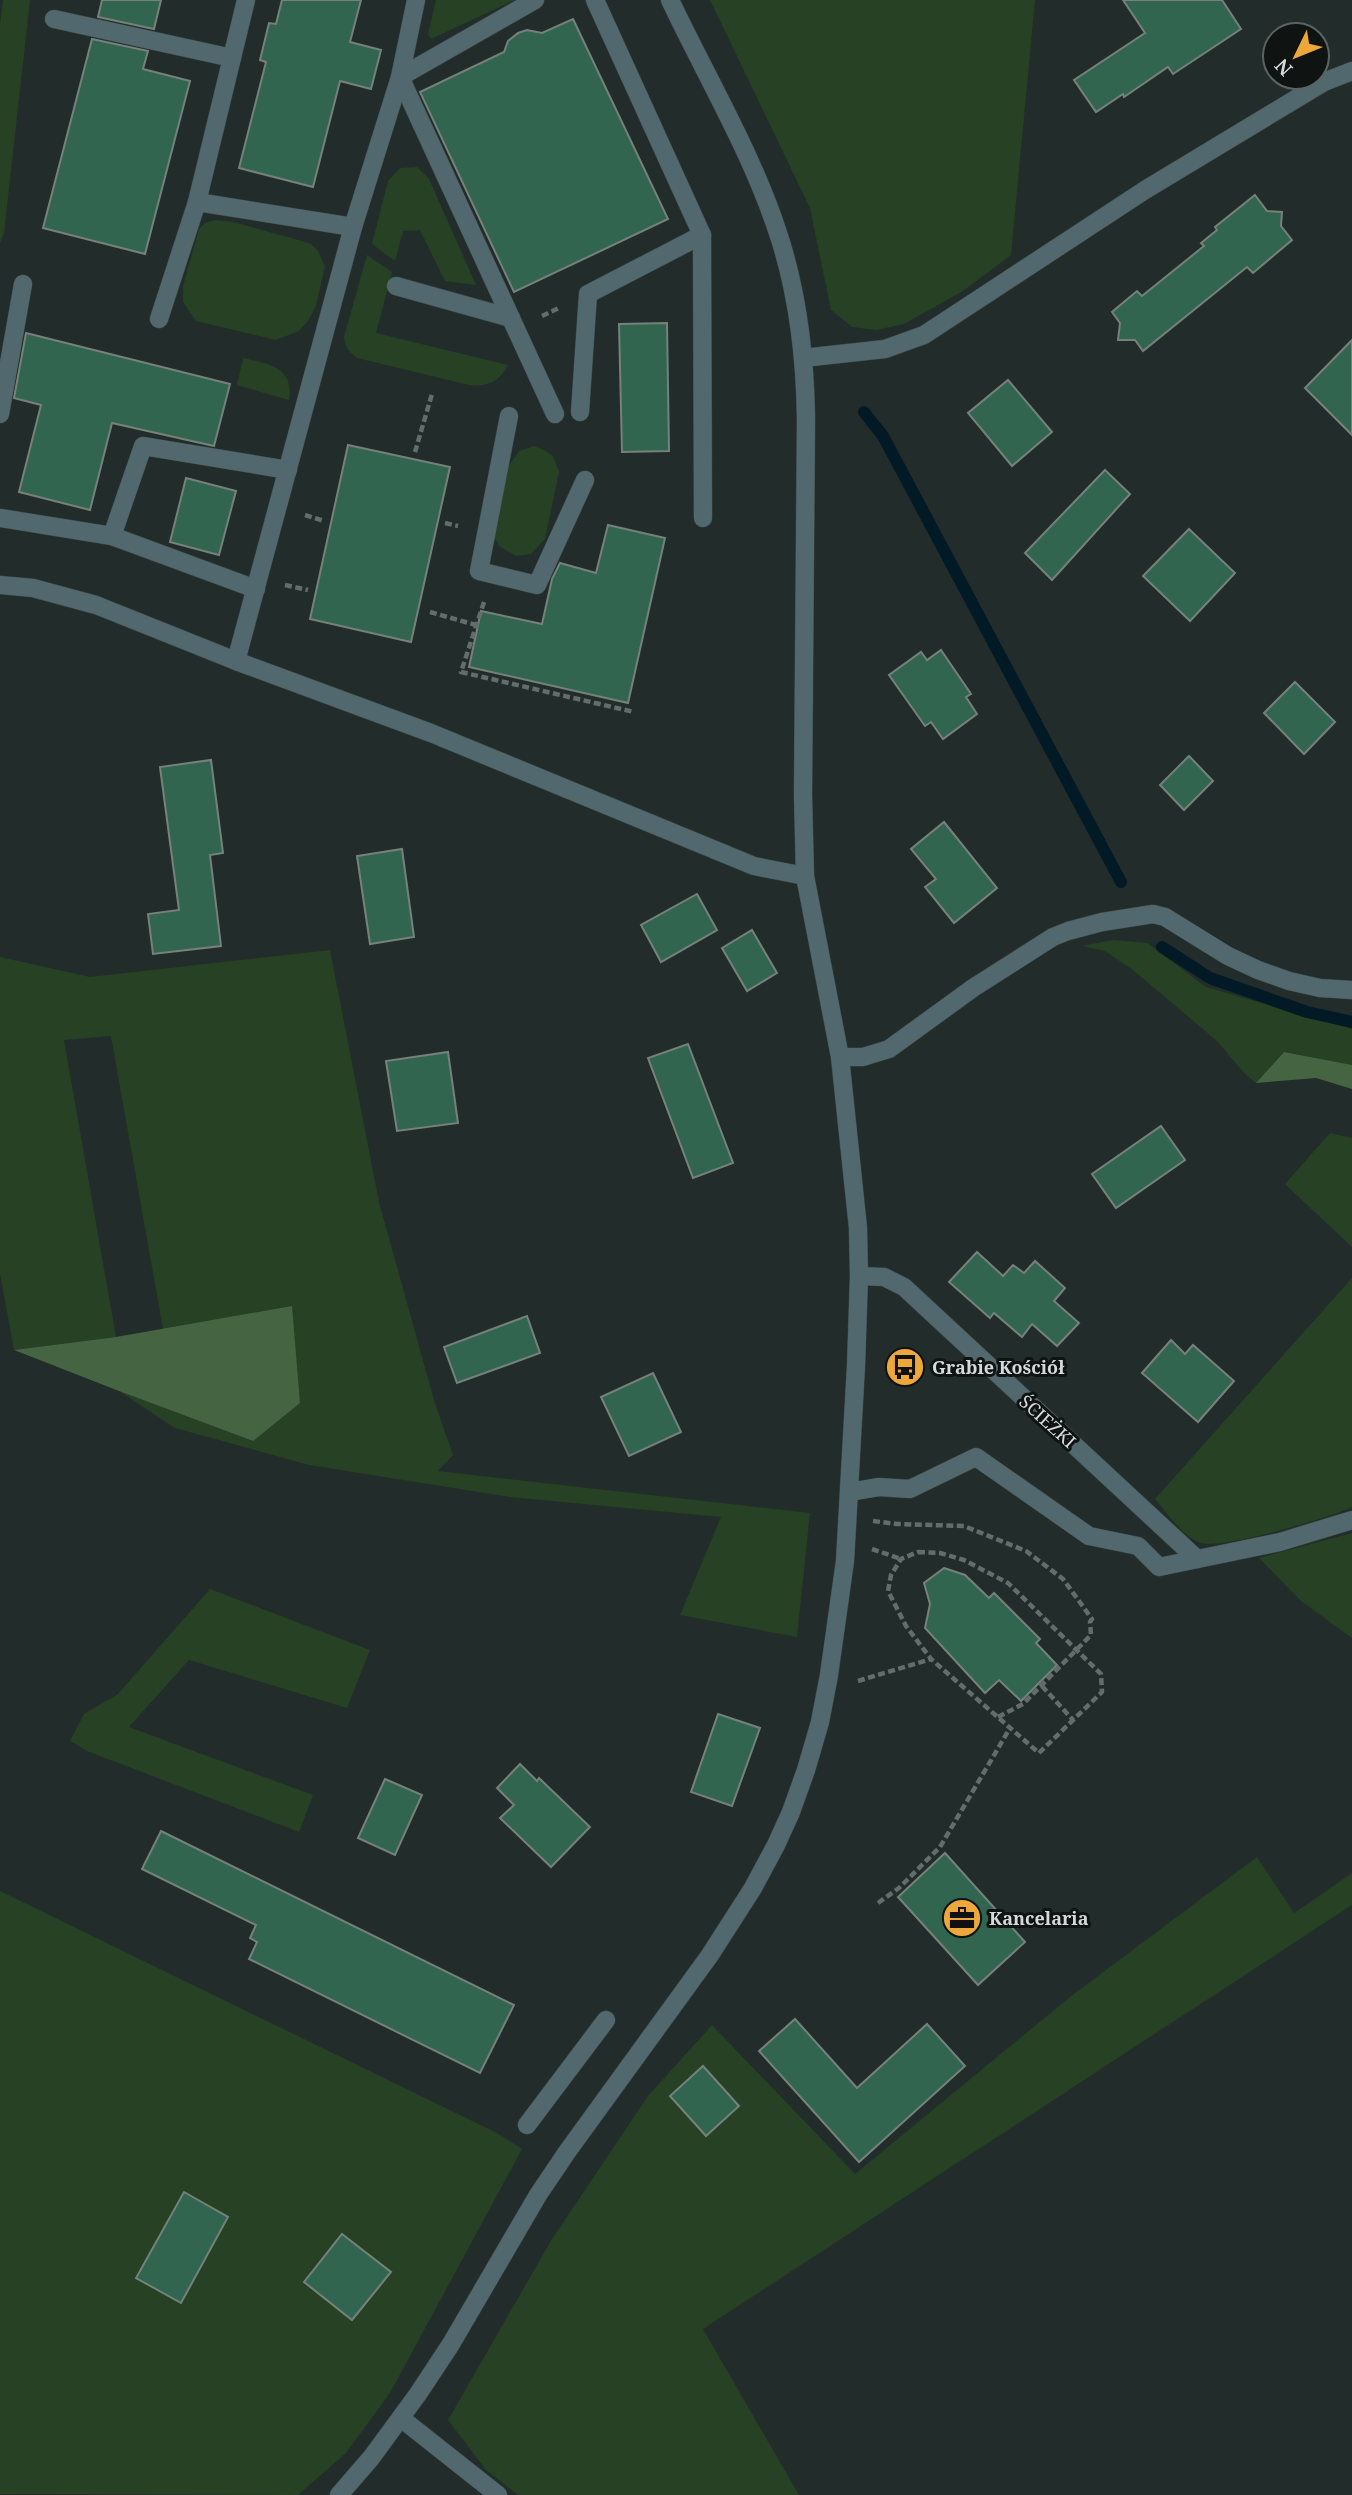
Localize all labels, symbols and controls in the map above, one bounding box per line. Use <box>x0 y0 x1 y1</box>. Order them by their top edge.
north arrow <box>1261 21 1331 91</box>
text: N <box>1269 53 1298 82</box>
bus stop icon: Grabie Kościół <box>884 1346 926 1388</box>
place label: Grabie Kościół <box>932 1355 1065 1379</box>
street label: ŚCIEŻKI <box>1015 1389 1081 1453</box>
office icon: Kancelaria <box>941 1897 983 1939</box>
place label: Kancelaria <box>989 1906 1089 1930</box>

